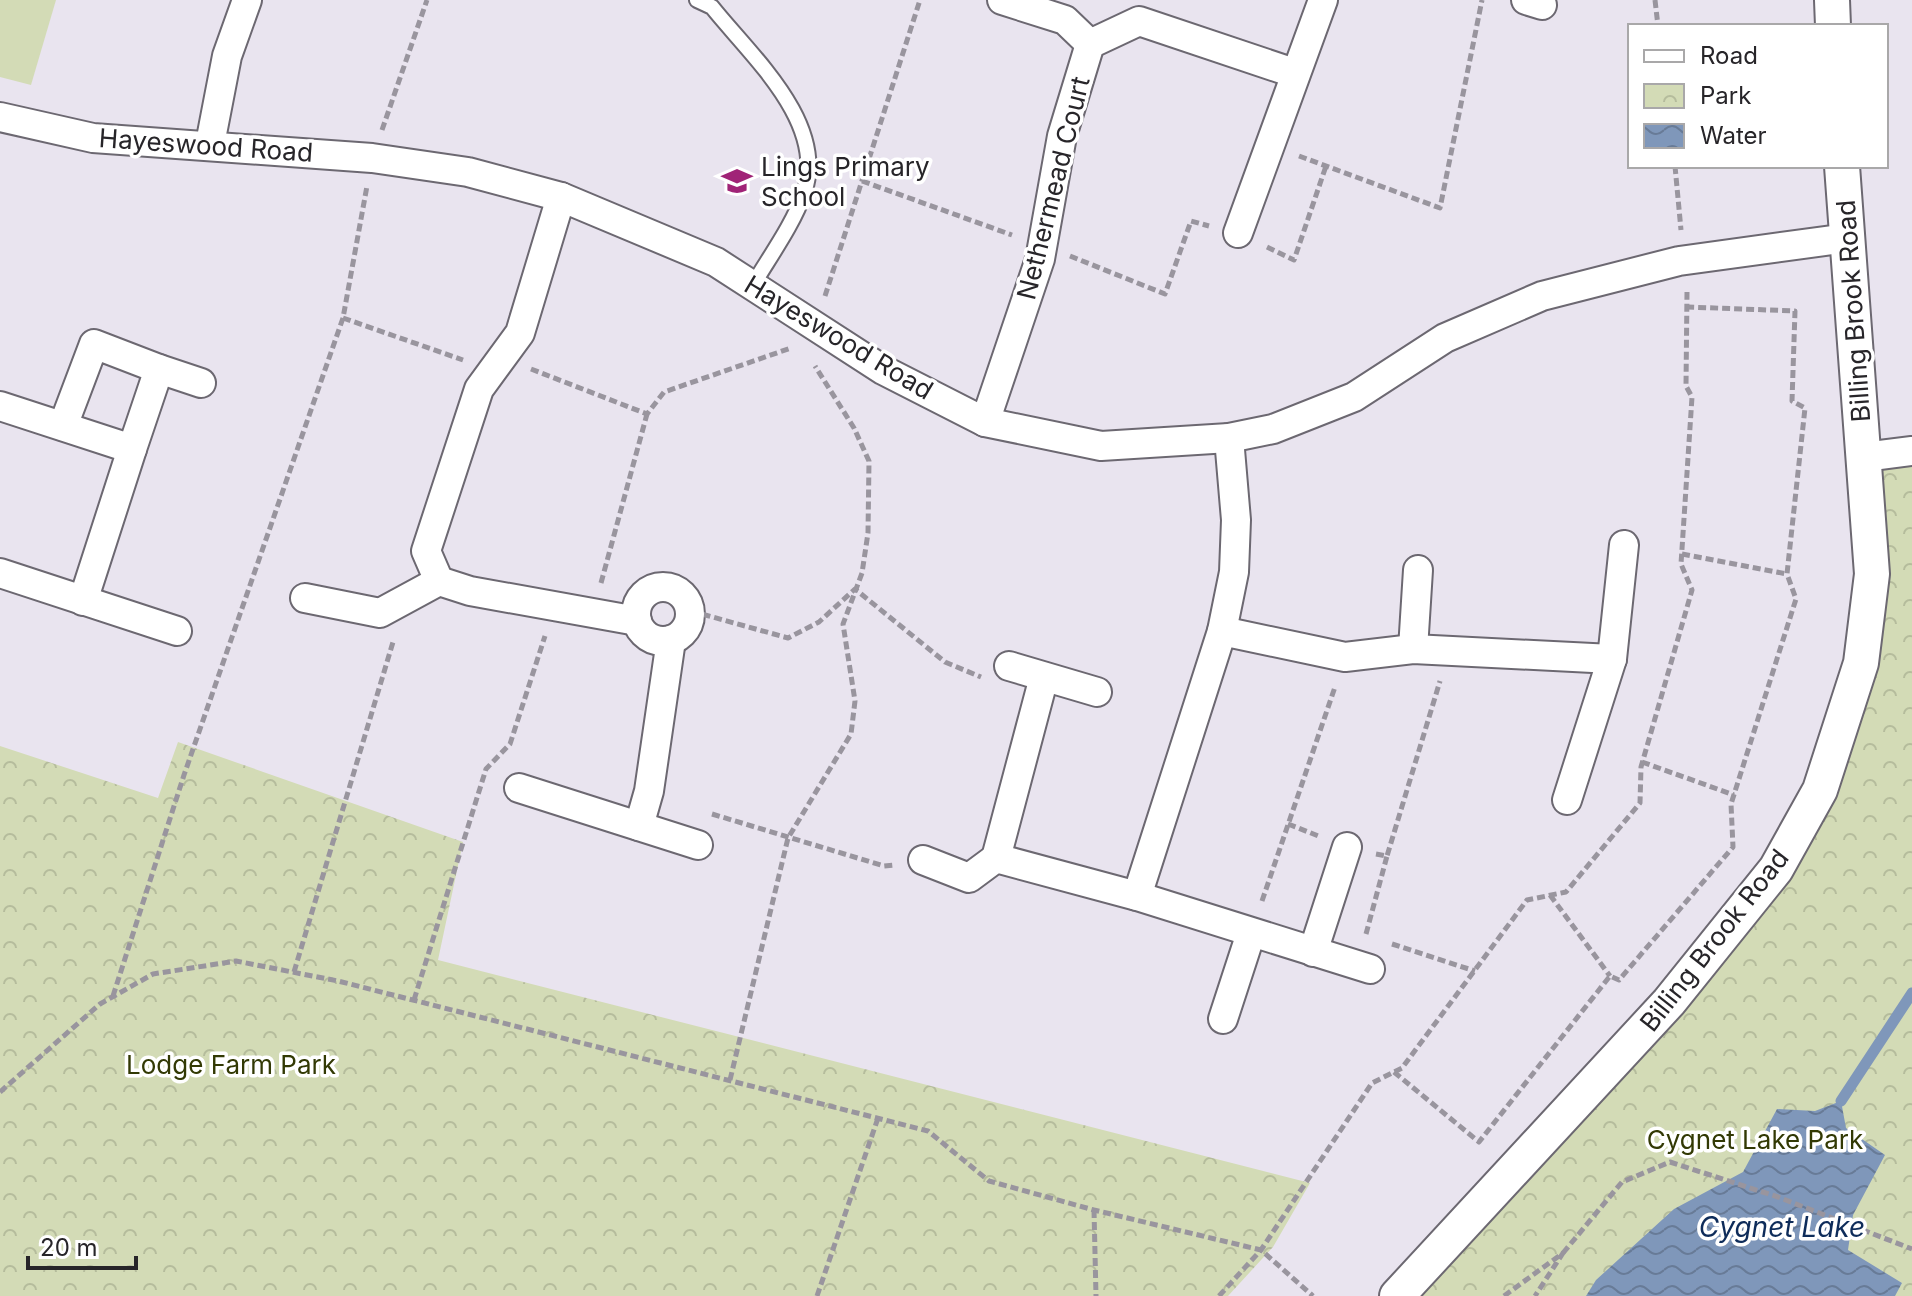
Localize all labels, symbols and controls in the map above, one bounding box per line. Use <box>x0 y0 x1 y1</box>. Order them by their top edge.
legend <box>1628 24 1888 168</box>
text: Road <box>1700 41 1758 70</box>
street label: Nethermead Court <box>1010 73 1096 303</box>
text: Park <box>1700 81 1751 110</box>
text: Water <box>1700 121 1767 150</box>
street label: Hayeswood Road <box>98 122 314 168</box>
place label: Lings Primary School <box>761 151 930 212</box>
school or university icon: Lings Primary School <box>720 164 754 198</box>
street label: Billing Brook Road <box>1830 199 1876 423</box>
street label: Hayeswood Road <box>739 268 939 406</box>
street label: Billing Brook Road <box>1633 843 1795 1037</box>
park label: Lodge Farm Park <box>126 1049 336 1080</box>
park label: Cygnet Lake Park <box>1647 1124 1863 1155</box>
water label: Cygnet Lake <box>1699 1210 1865 1244</box>
scale bar <box>28 1220 136 1270</box>
text: 20 m <box>40 1233 98 1262</box>

